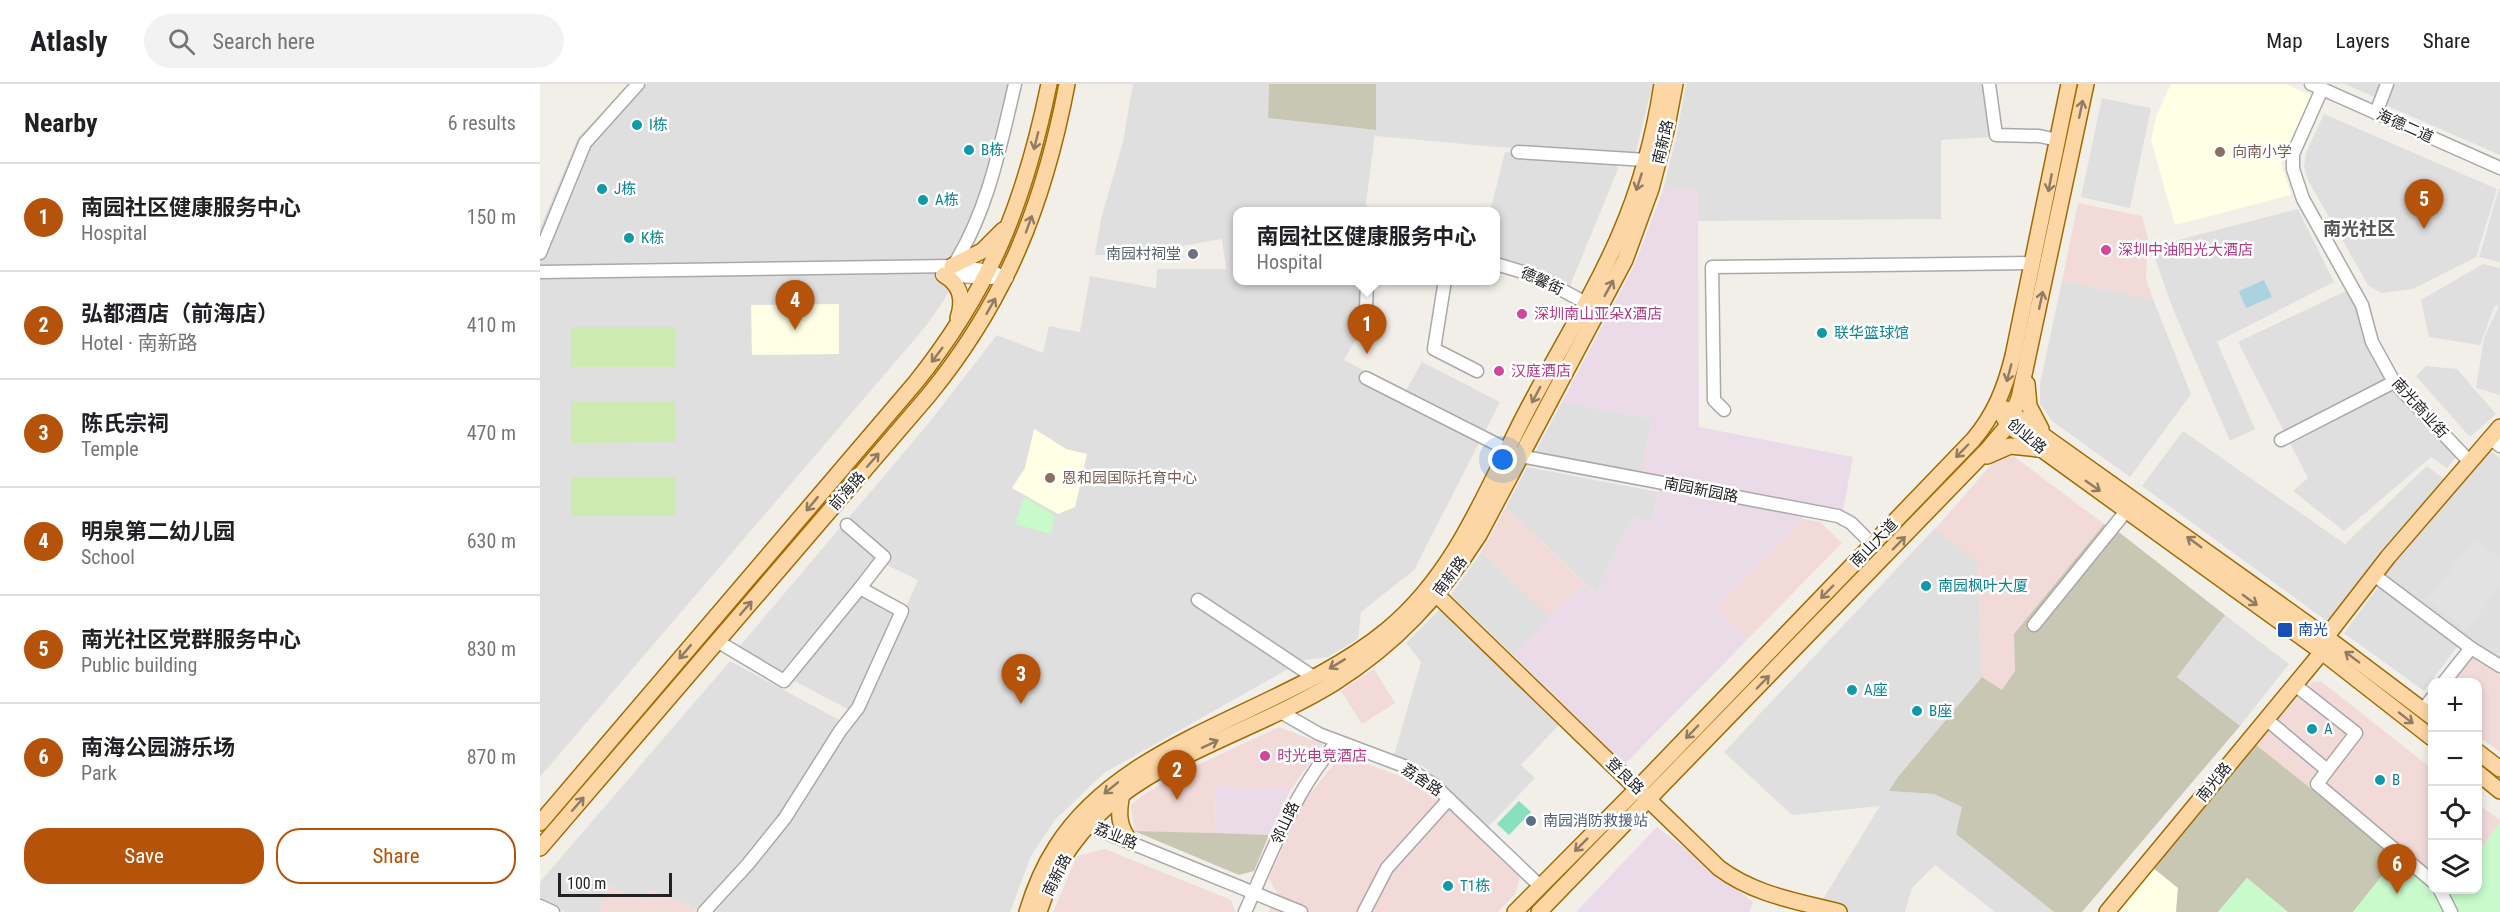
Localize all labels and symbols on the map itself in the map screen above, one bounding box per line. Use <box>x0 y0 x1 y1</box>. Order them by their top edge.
one-way arrow <box>2076 100 2087 120</box>
street label: 海德二道 <box>2374 106 2436 146</box>
place label: I栋 <box>649 116 668 134</box>
marker: I栋 <box>630 118 644 132</box>
street label: 南新路 <box>1649 118 1677 166</box>
one-way arrow <box>1030 131 1042 150</box>
place label: B栋 <box>981 141 1004 159</box>
marker: B栋 <box>962 143 976 157</box>
place label: 向南小学 <box>2232 143 2292 161</box>
marker: 向南小学 <box>2213 145 2227 159</box>
one-way arrow <box>1633 172 1644 191</box>
one-way arrow <box>2044 172 2055 192</box>
place label: J栋 <box>614 180 636 198</box>
pin: 5 <box>2404 180 2444 229</box>
marker: J栋 <box>595 182 609 196</box>
place label: A栋 <box>935 191 959 209</box>
marker: A栋 <box>916 193 930 207</box>
one-way arrow <box>1025 215 1036 234</box>
district label: 南光社区 <box>2323 218 2395 239</box>
place label: K栋 <box>641 229 664 247</box>
marker: K栋 <box>622 231 636 245</box>
place label: 深圳中油阳光大酒店 <box>2118 241 2253 259</box>
marker: 深圳中油阳光大酒店 <box>2099 243 2113 257</box>
place label: 南园村祠堂 <box>1106 245 1181 263</box>
marker: 南园村祠堂 <box>1186 247 1200 261</box>
street label: 德馨街 <box>1518 263 1566 299</box>
pin: 4 <box>776 280 814 330</box>
one-way arrow <box>1603 280 1615 297</box>
one-way arrow <box>2036 291 2047 310</box>
one-way arrow <box>986 297 998 314</box>
pin: 1 <box>1348 304 1386 354</box>
place label: 深圳南山亚朵X酒店 <box>1534 305 1662 323</box>
marker: 深圳南山亚朵X酒店 <box>1515 307 1529 321</box>
place label: 联华篮球馆 <box>1834 324 1909 342</box>
marker: 联华篮球馆 <box>1815 326 1829 340</box>
one-way arrow <box>931 346 944 362</box>
place label: 汉庭酒店 <box>1511 362 1571 380</box>
one-way arrow <box>2003 363 2014 382</box>
marker: 汉庭酒店 <box>1492 364 1506 378</box>
street label: 南光商业街 <box>2388 374 2452 442</box>
one-way arrow <box>1530 386 1542 403</box>
street label: 创业路 <box>2004 415 2050 457</box>
one-way arrow <box>1955 444 1969 459</box>
your location <box>1488 445 1517 474</box>
one-way arrow <box>866 453 880 468</box>
street label: 前海路 <box>825 468 869 514</box>
place label: 恩和园国际托育中心 <box>1062 469 1197 487</box>
marker: 恩和园国际托育中心 <box>1043 471 1057 485</box>
street label: 南园新园路 <box>1662 474 1740 506</box>
one-way arrow <box>2084 480 2100 492</box>
one-way arrow <box>805 496 819 511</box>
street label: 南山大道 <box>1847 515 1901 571</box>
one-way arrow <box>1892 535 1906 550</box>
one-way arrow <box>2187 536 2203 549</box>
street label: 南新路 <box>1429 553 1471 599</box>
place label: 南园枫叶大厦 <box>1938 577 2028 595</box>
marker: 南园枫叶大厦 <box>1919 579 1933 593</box>
one-way arrow <box>1819 584 1834 599</box>
one-way arrow <box>2242 594 2258 606</box>
one-way arrow <box>739 601 753 616</box>
marker: 南光 <box>2276 621 2294 639</box>
place label: 南光 <box>2298 621 2328 639</box>
one-way arrow <box>679 644 692 660</box>
one-way arrow <box>2345 650 2361 663</box>
pin: 3 <box>1002 654 1040 704</box>
one-way arrow <box>1329 659 1346 671</box>
one-way arrow <box>1755 675 1770 690</box>
place label: A座 <box>1864 681 1888 699</box>
marker: A座 <box>1845 683 1859 697</box>
place label: B座 <box>1929 702 1952 720</box>
marker: B座 <box>1910 704 1924 718</box>
one-way arrow <box>2398 711 2414 724</box>
place label: A <box>2324 720 2333 738</box>
marker: A <box>2305 722 2319 736</box>
one-way arrow <box>1684 725 1699 740</box>
one-way arrow <box>1200 737 1218 749</box>
place label: 时光电竞酒店 <box>1277 747 1367 765</box>
marker: 时光电竞酒店 <box>1258 749 1272 763</box>
pin: 2 <box>1158 750 1196 800</box>
street label: 登良路 <box>1603 754 1647 798</box>
street label: 南光路 <box>2193 759 2235 805</box>
street label: 荔舍路 <box>1398 760 1446 800</box>
place label: B <box>2392 771 2400 789</box>
marker: B <box>2373 773 2387 787</box>
one-way arrow <box>1103 781 1119 794</box>
one-way arrow <box>571 797 585 812</box>
street label: 邻山路 <box>1267 799 1303 847</box>
place label: 南园消防救援站 <box>1543 812 1648 830</box>
marker: 南园消防救援站 <box>1524 814 1538 828</box>
street label: 荔业路 <box>1092 819 1140 853</box>
one-way arrow <box>1574 837 1589 852</box>
pin: 6 <box>2378 844 2416 894</box>
street label: 南新路 <box>1039 851 1075 899</box>
scale bar <box>558 870 672 898</box>
place label: T1栋 <box>1460 877 1490 895</box>
marker: T1栋 <box>1441 879 1455 893</box>

